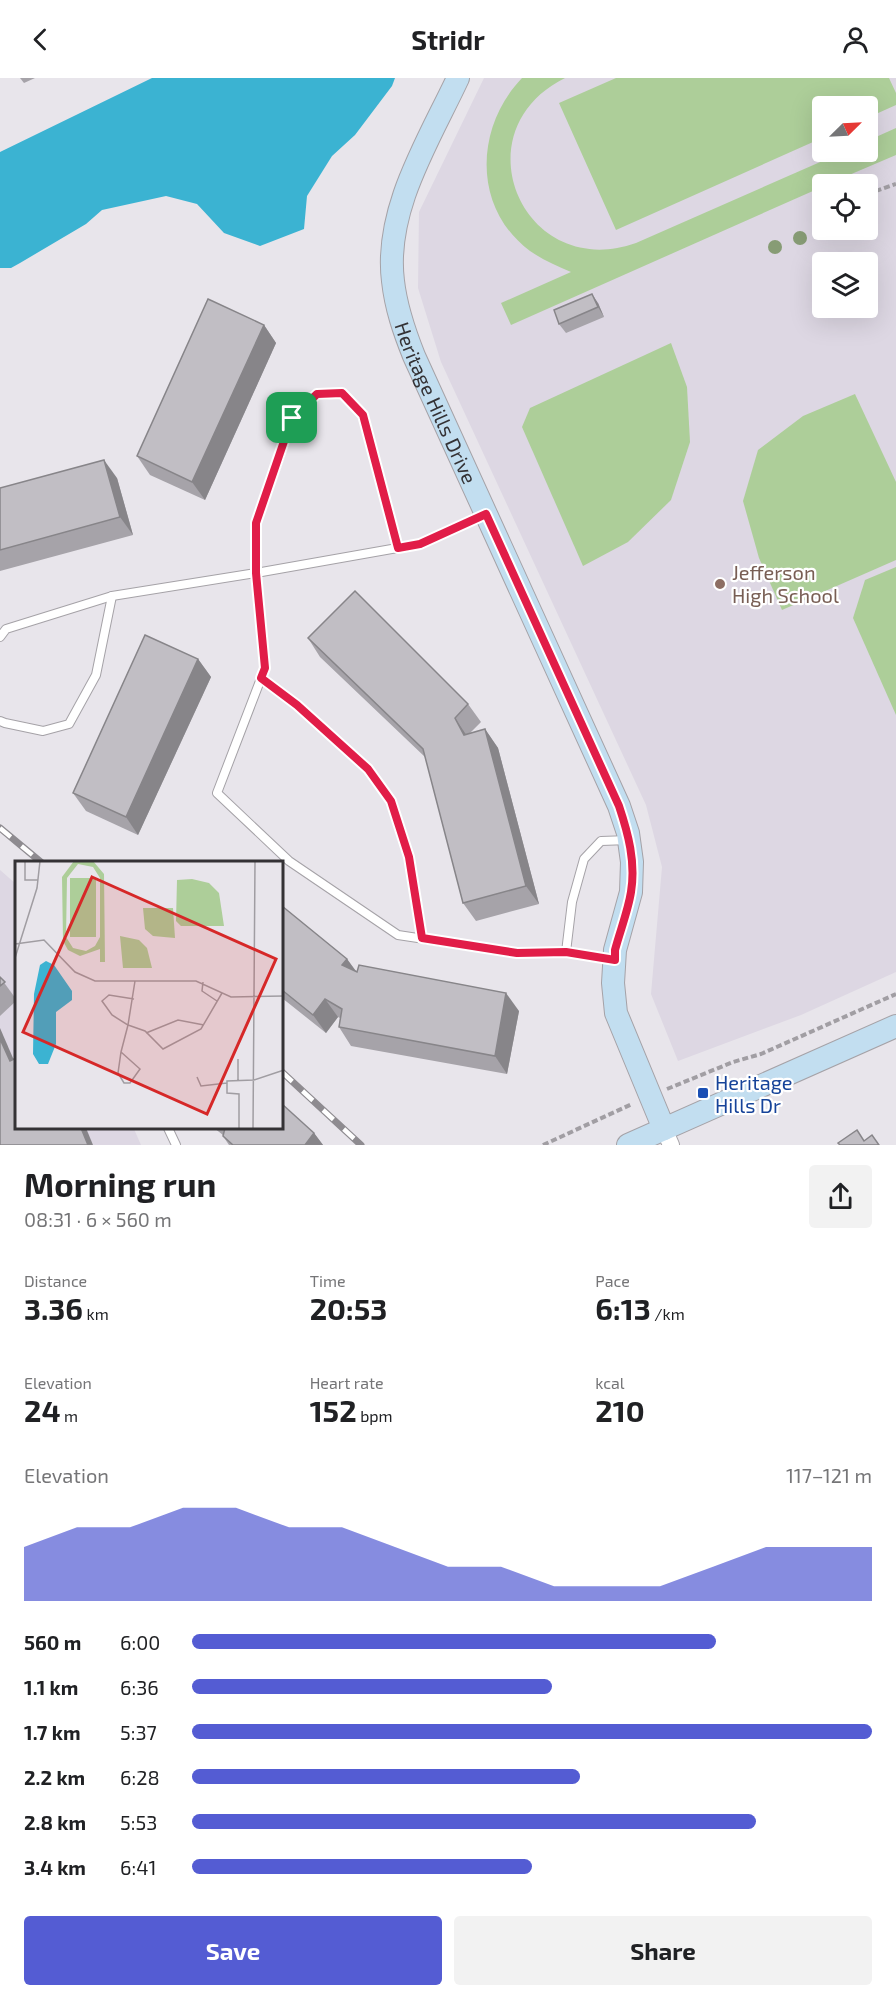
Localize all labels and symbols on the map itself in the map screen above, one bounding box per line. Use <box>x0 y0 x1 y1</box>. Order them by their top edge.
north arrow <box>812 96 878 162</box>
street label: Heritage Hills Drive <box>390 319 482 487</box>
pin <box>266 392 317 443</box>
place label: Jefferson High School <box>732 560 839 607</box>
marker: Jefferson High School <box>713 577 727 591</box>
inset map <box>15 861 284 1130</box>
place label: Heritage Hills Dr <box>715 1070 793 1117</box>
marker: Heritage Hills Dr <box>696 1086 710 1100</box>

